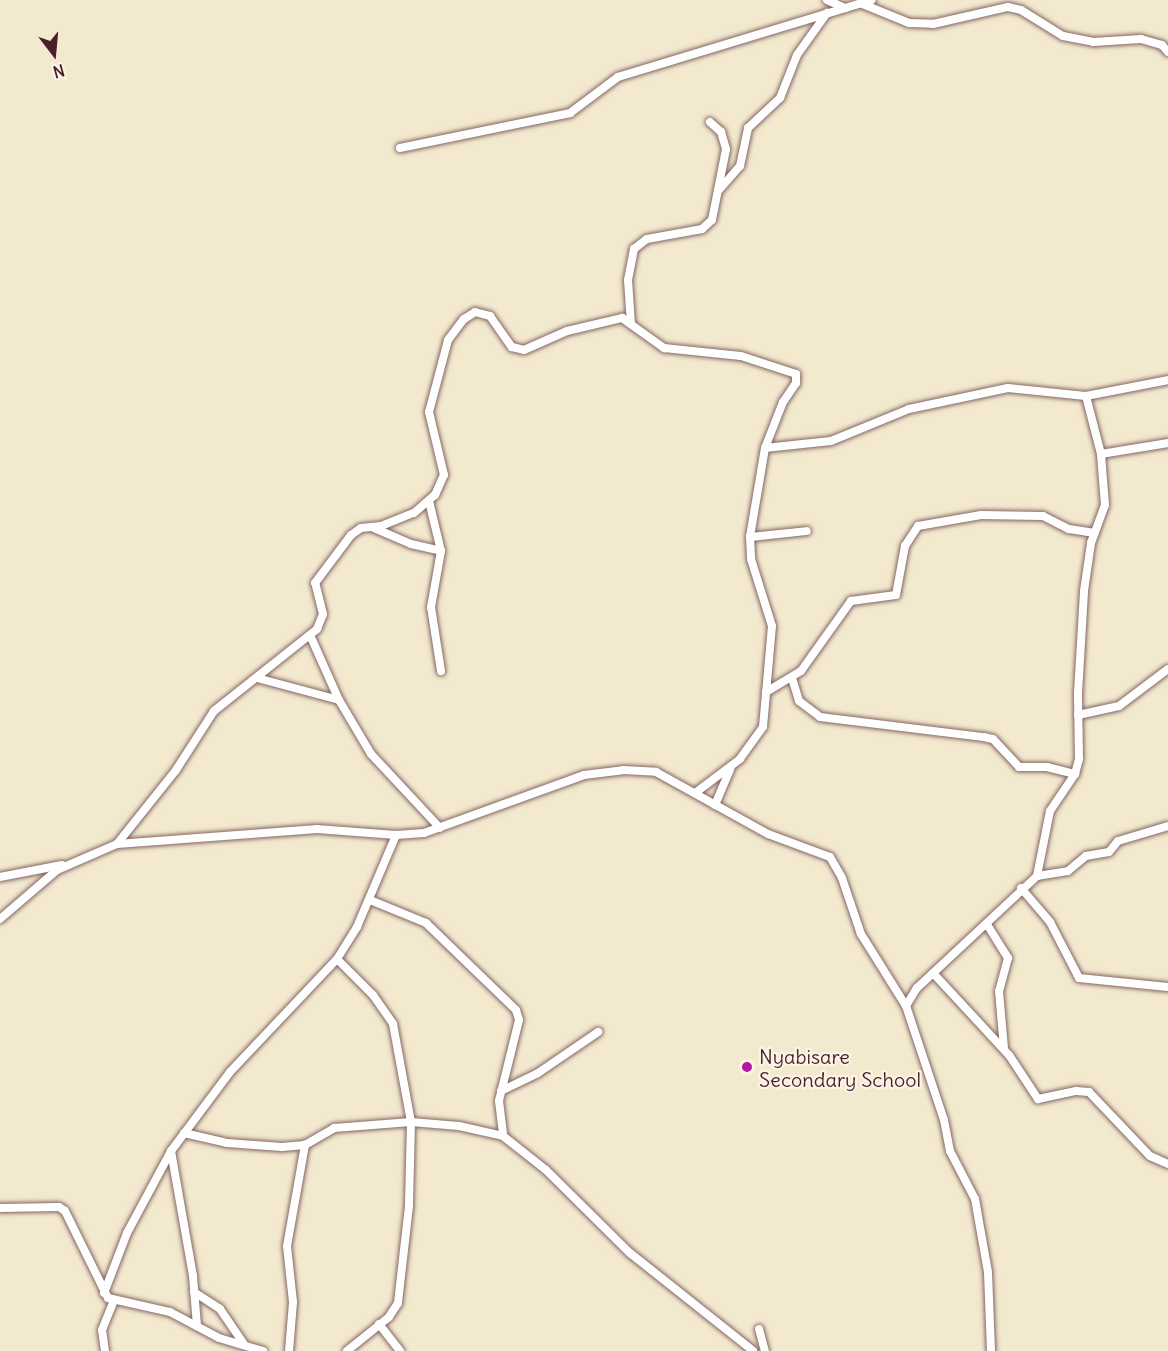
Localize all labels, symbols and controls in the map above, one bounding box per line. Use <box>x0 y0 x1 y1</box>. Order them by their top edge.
north arrow <box>24 24 84 84</box>
text: N <box>51 60 67 82</box>
place label: Nyabisare Secondary School <box>759 1044 921 1091</box>
marker: Nyabisare Secondary School <box>740 1060 754 1074</box>

